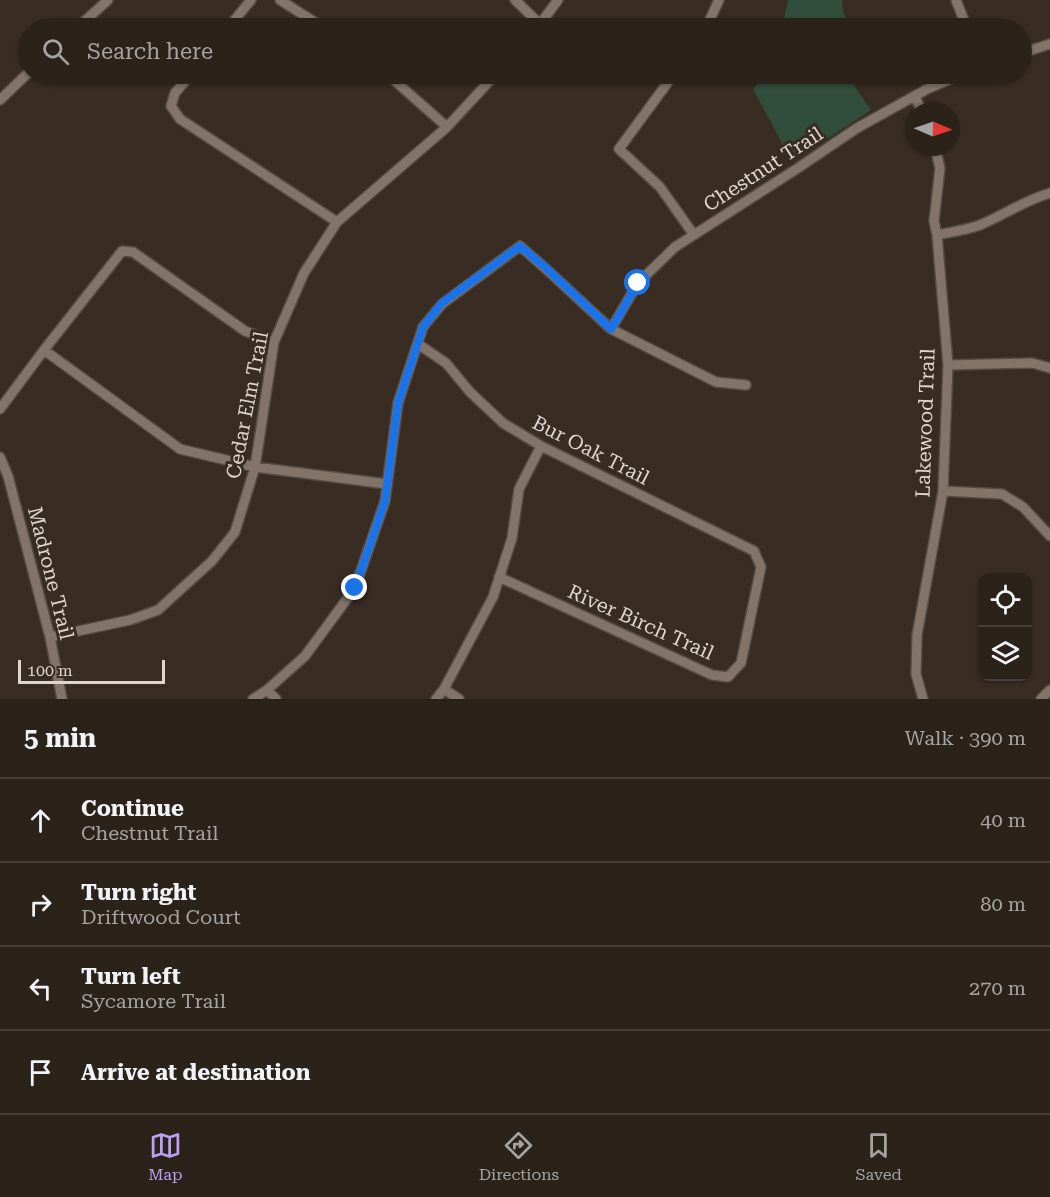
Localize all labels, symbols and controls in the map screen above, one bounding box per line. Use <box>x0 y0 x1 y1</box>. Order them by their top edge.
search box <box>18 18 1032 84</box>
icon: search <box>39 35 72 68</box>
text: Search here <box>87 39 213 64</box>
north arrow <box>906 102 960 156</box>
street label: Chestnut Trail <box>699 121 827 217</box>
route start <box>624 269 650 295</box>
street label: Cedar Elm Trail <box>221 329 273 481</box>
street label: Lakewood Trail <box>910 348 940 498</box>
street label: Bur Oak Trail <box>529 410 653 490</box>
street label: Madrone Trail <box>23 504 79 642</box>
map controls <box>978 573 1032 681</box>
button: locate <box>978 573 1032 627</box>
route end <box>341 574 367 600</box>
street label: River Birch Trail <box>564 579 718 665</box>
button: layers <box>978 627 1032 681</box>
scale bar <box>18 657 165 684</box>
text: 100 m <box>27 661 73 680</box>
text: 5 min <box>24 723 96 753</box>
text: Walk · 390 m <box>905 726 1026 750</box>
text: Continue <box>81 796 184 821</box>
icon: ahead <box>24 804 57 837</box>
text: 40 m <box>980 808 1026 832</box>
text: Chestnut Trail <box>81 821 219 845</box>
text: Turn right <box>81 880 196 905</box>
icon: right <box>24 888 57 921</box>
text: 80 m <box>980 892 1026 916</box>
text: Driftwood Court <box>81 905 241 929</box>
text: Turn left <box>81 964 181 989</box>
icon: left <box>24 972 57 1005</box>
text: 270 m <box>969 976 1026 1000</box>
text: Sycamore Trail <box>81 989 226 1013</box>
icon: arrive <box>24 1056 57 1089</box>
text: Arrive at destination <box>81 1060 310 1085</box>
tab: Map <box>148 1129 182 1184</box>
tab: Directions <box>479 1129 559 1184</box>
tab: Saved <box>855 1129 902 1184</box>

